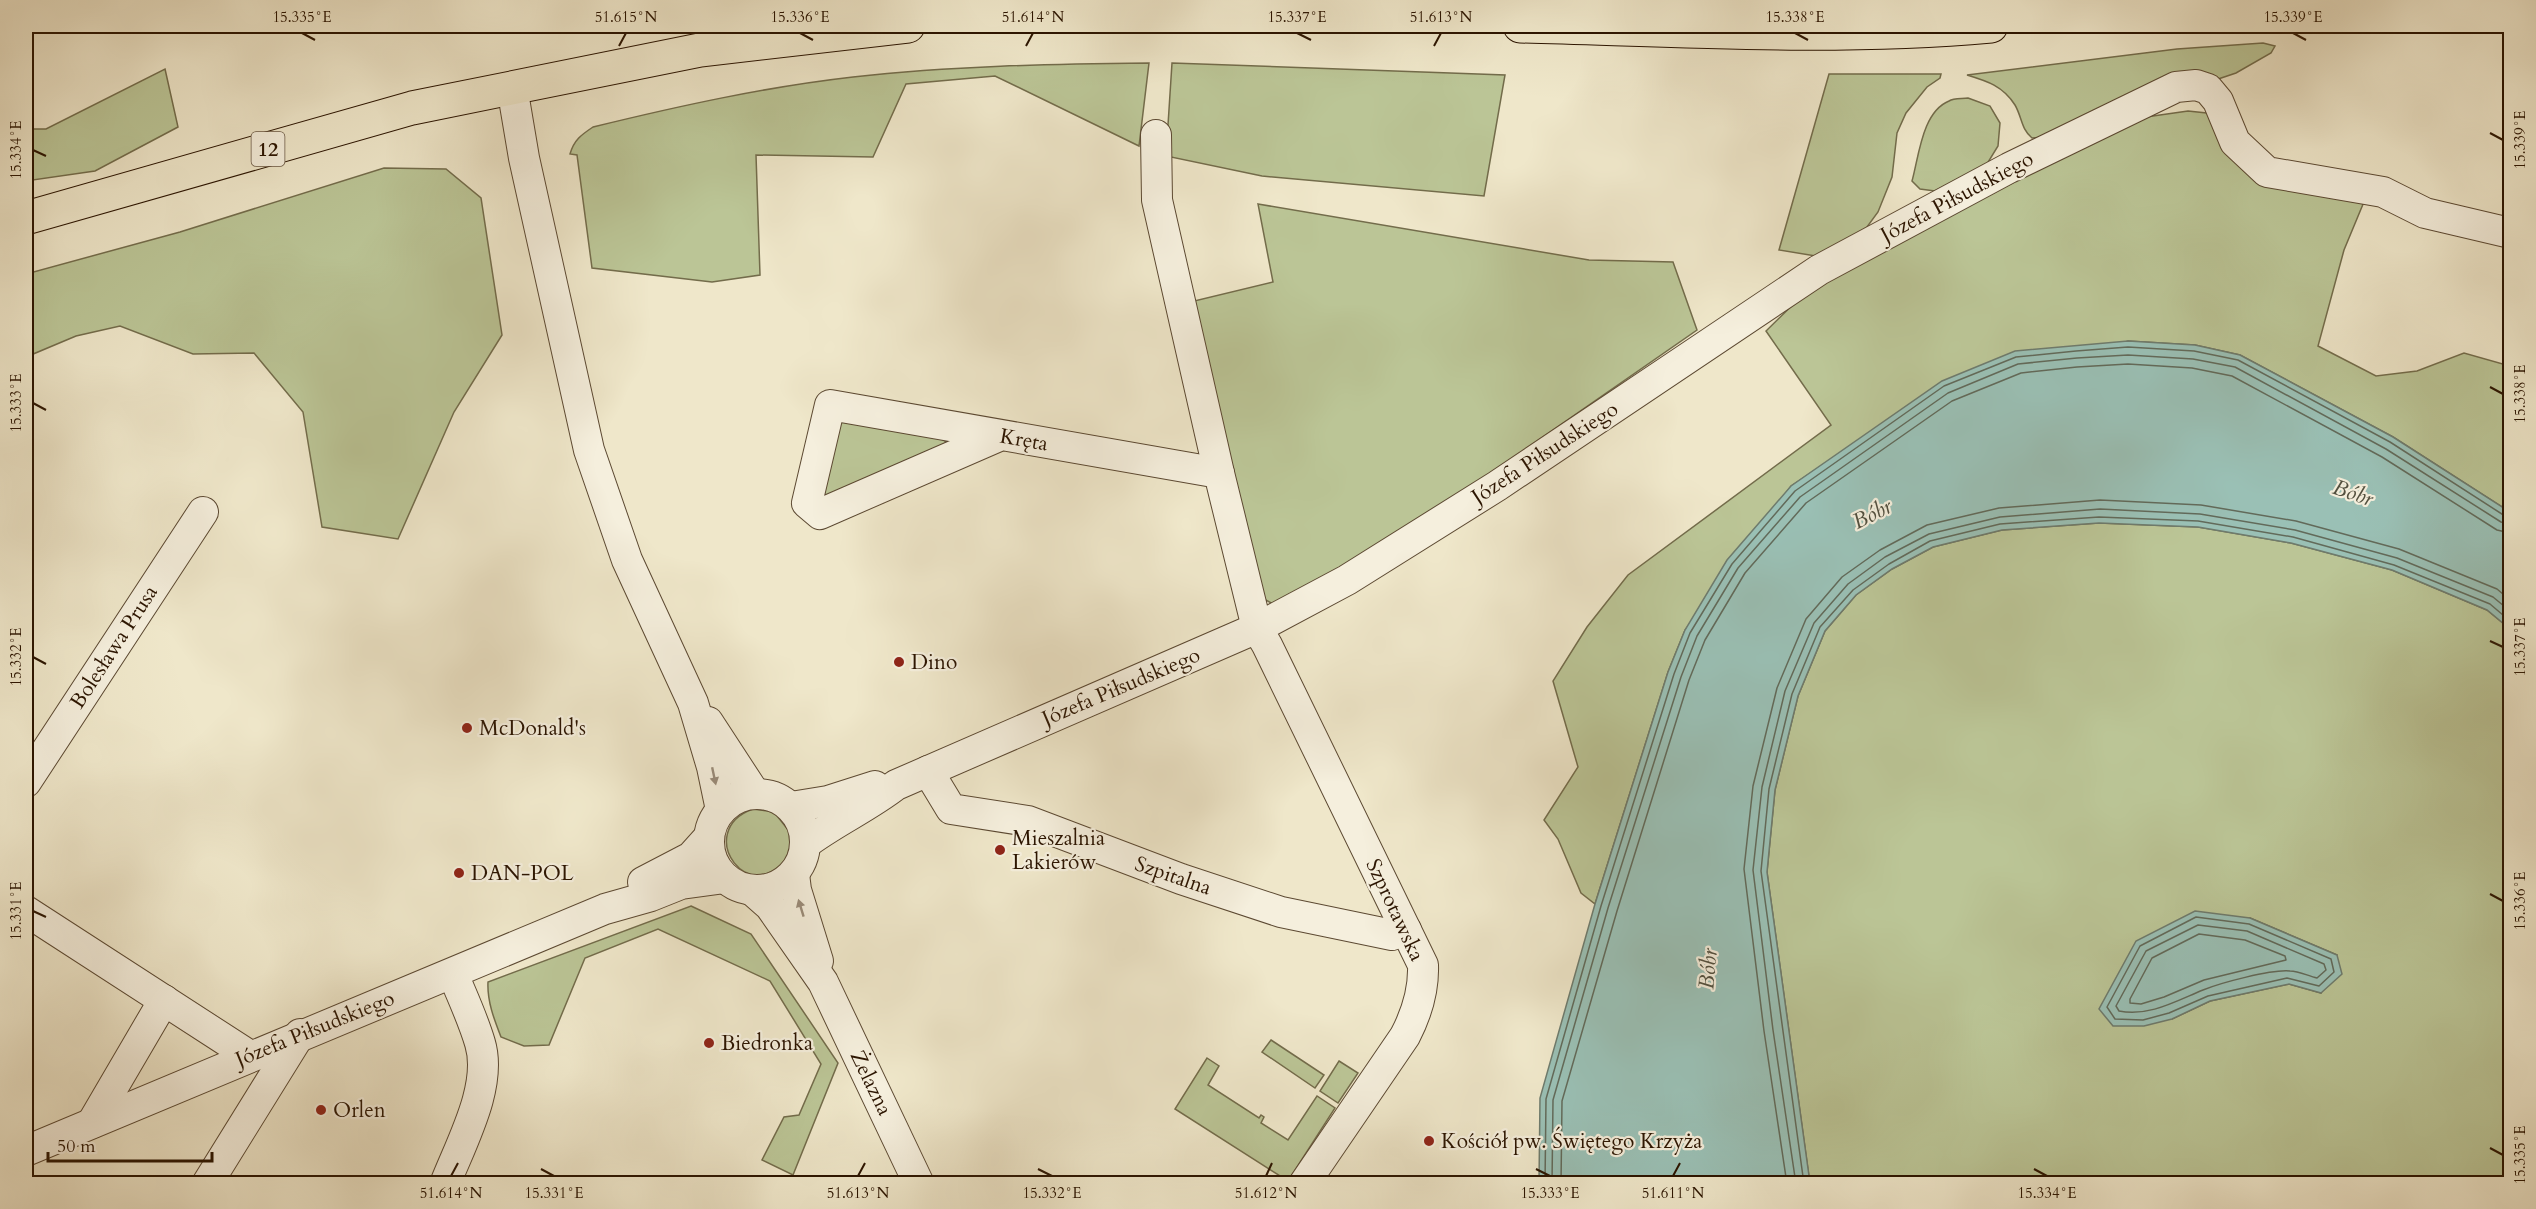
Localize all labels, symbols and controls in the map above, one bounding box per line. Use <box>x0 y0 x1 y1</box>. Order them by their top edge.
text: 15.335°E <box>272 7 332 27</box>
text: 51.615°N <box>595 7 658 27</box>
text: 15.336°E <box>770 7 830 27</box>
text: 51.614°N <box>1002 7 1065 27</box>
text: 15.337°E <box>1267 7 1327 27</box>
text: 51.613°N <box>1410 7 1473 27</box>
text: 15.338°E <box>1765 7 1825 27</box>
text: 15.339°E <box>2263 7 2323 27</box>
text: 15.339°E <box>2510 110 2530 170</box>
text: 15.334°E <box>6 120 26 180</box>
road number: 12 <box>252 132 284 166</box>
street label: Józefa Piłsudskiego <box>1873 144 2039 251</box>
text: 15.338°E <box>2510 364 2530 424</box>
text: 15.333°E <box>6 373 26 433</box>
street label: Józefa Piłsudskiego <box>1464 395 1624 513</box>
street label: Kręta <box>998 422 1050 458</box>
water label: Bóbr <box>2329 472 2378 514</box>
water label: Bóbr <box>1847 491 1898 537</box>
street label: Bolesława Prusa <box>63 580 165 714</box>
text: 15.337°E <box>2510 617 2530 677</box>
text: 15.332°E <box>6 627 26 687</box>
street label: Józefa Piłsudskiego <box>1035 641 1205 735</box>
place label: Dino <box>911 648 957 677</box>
marker: Dino <box>892 655 906 669</box>
place label: McDonald's <box>479 714 586 743</box>
marker: McDonald's <box>460 721 474 735</box>
one-way arrow <box>709 767 719 786</box>
place label: Mieszalnia Lakierów <box>1012 824 1105 877</box>
marker: Mieszalnia Lakierów <box>993 843 1007 857</box>
street label: Szpitalna <box>1131 849 1215 903</box>
street label: Szprotawska <box>1359 854 1431 966</box>
place label: DAN-POL <box>471 859 574 888</box>
marker: DAN-POL <box>452 866 466 880</box>
text: 15.336°E <box>2510 871 2530 931</box>
text: 15.331°E <box>6 881 26 941</box>
one-way arrow <box>796 899 806 917</box>
water label: Bóbr <box>1691 946 1725 991</box>
street label: Józefa Piłsudskiego <box>228 984 399 1075</box>
place label: Biedronka <box>721 1029 813 1058</box>
marker: Biedronka <box>702 1036 716 1050</box>
street label: Żelazna <box>843 1045 899 1121</box>
place label: Orlen <box>333 1096 386 1125</box>
marker: Orlen <box>314 1103 328 1117</box>
scale bar <box>48 1125 212 1163</box>
text: 15.335°E <box>2510 1125 2530 1185</box>
place label: Kościół pw. Świętego Krzyża <box>1441 1126 1702 1156</box>
text: 50 m <box>57 1134 96 1159</box>
marker: Kościół pw. Świętego Krzyża <box>1422 1134 1436 1148</box>
text: 51.614°N <box>420 1183 483 1203</box>
text: 15.331°E <box>524 1183 584 1203</box>
text: 51.613°N <box>827 1183 890 1203</box>
text: 15.332°E <box>1022 1183 1082 1203</box>
text: 51.612°N <box>1235 1183 1298 1203</box>
text: 15.333°E <box>1520 1183 1580 1203</box>
text: 51.611°N <box>1642 1183 1705 1203</box>
text: 15.334°E <box>2017 1183 2077 1203</box>

